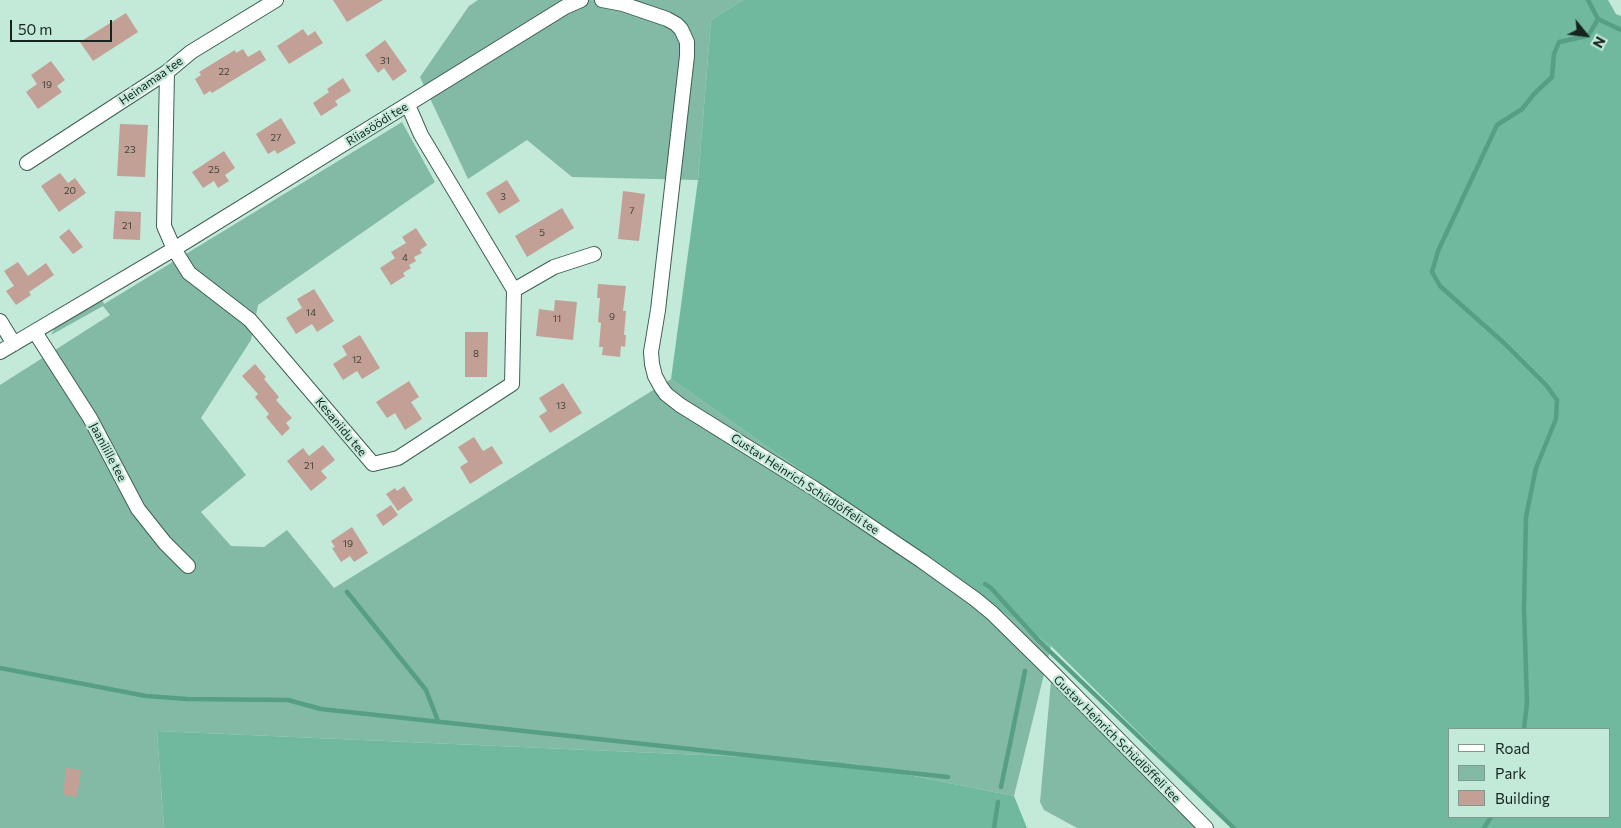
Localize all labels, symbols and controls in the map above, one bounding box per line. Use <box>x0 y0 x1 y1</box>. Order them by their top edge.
scale bar <box>12 10 115 42</box>
north arrow <box>1561 10 1611 60</box>
text: 50 m <box>18 20 52 38</box>
text: N <box>1590 34 1610 51</box>
street label: Heinamaa tee <box>116 54 186 108</box>
house number: 31 <box>380 55 390 67</box>
house number: 22 <box>218 66 230 78</box>
house number: 19 <box>42 79 52 91</box>
street label: Riiasöödi tee <box>343 99 411 149</box>
house number: 27 <box>271 132 281 144</box>
house number: 23 <box>124 144 136 156</box>
house number: 25 <box>208 164 220 176</box>
house number: 20 <box>64 185 76 197</box>
house number: 3 <box>500 191 506 203</box>
house number: 7 <box>629 205 635 217</box>
house number: 21 <box>122 220 132 232</box>
house number: 5 <box>539 227 545 239</box>
house number: 4 <box>402 252 408 264</box>
house number: 14 <box>306 307 316 319</box>
house number: 9 <box>609 311 615 323</box>
house number: 11 <box>553 313 561 325</box>
house number: 8 <box>473 348 479 360</box>
house number: 12 <box>352 354 362 366</box>
street label: Kesaniidu tee <box>312 395 370 459</box>
house number: 13 <box>556 400 566 412</box>
street label: Jaanilille tee <box>87 420 129 484</box>
street label: Gustav Heinrich Schüdlöffeli tee <box>728 431 882 537</box>
house number: 21 <box>304 460 314 472</box>
house number: 19 <box>343 538 353 550</box>
street label: Gustav Heinrich Schüdlöffeli tee <box>1051 673 1183 805</box>
legend <box>1448 728 1611 818</box>
text: Road <box>1495 739 1530 757</box>
text: Park <box>1495 764 1526 782</box>
text: Building <box>1495 789 1550 807</box>

